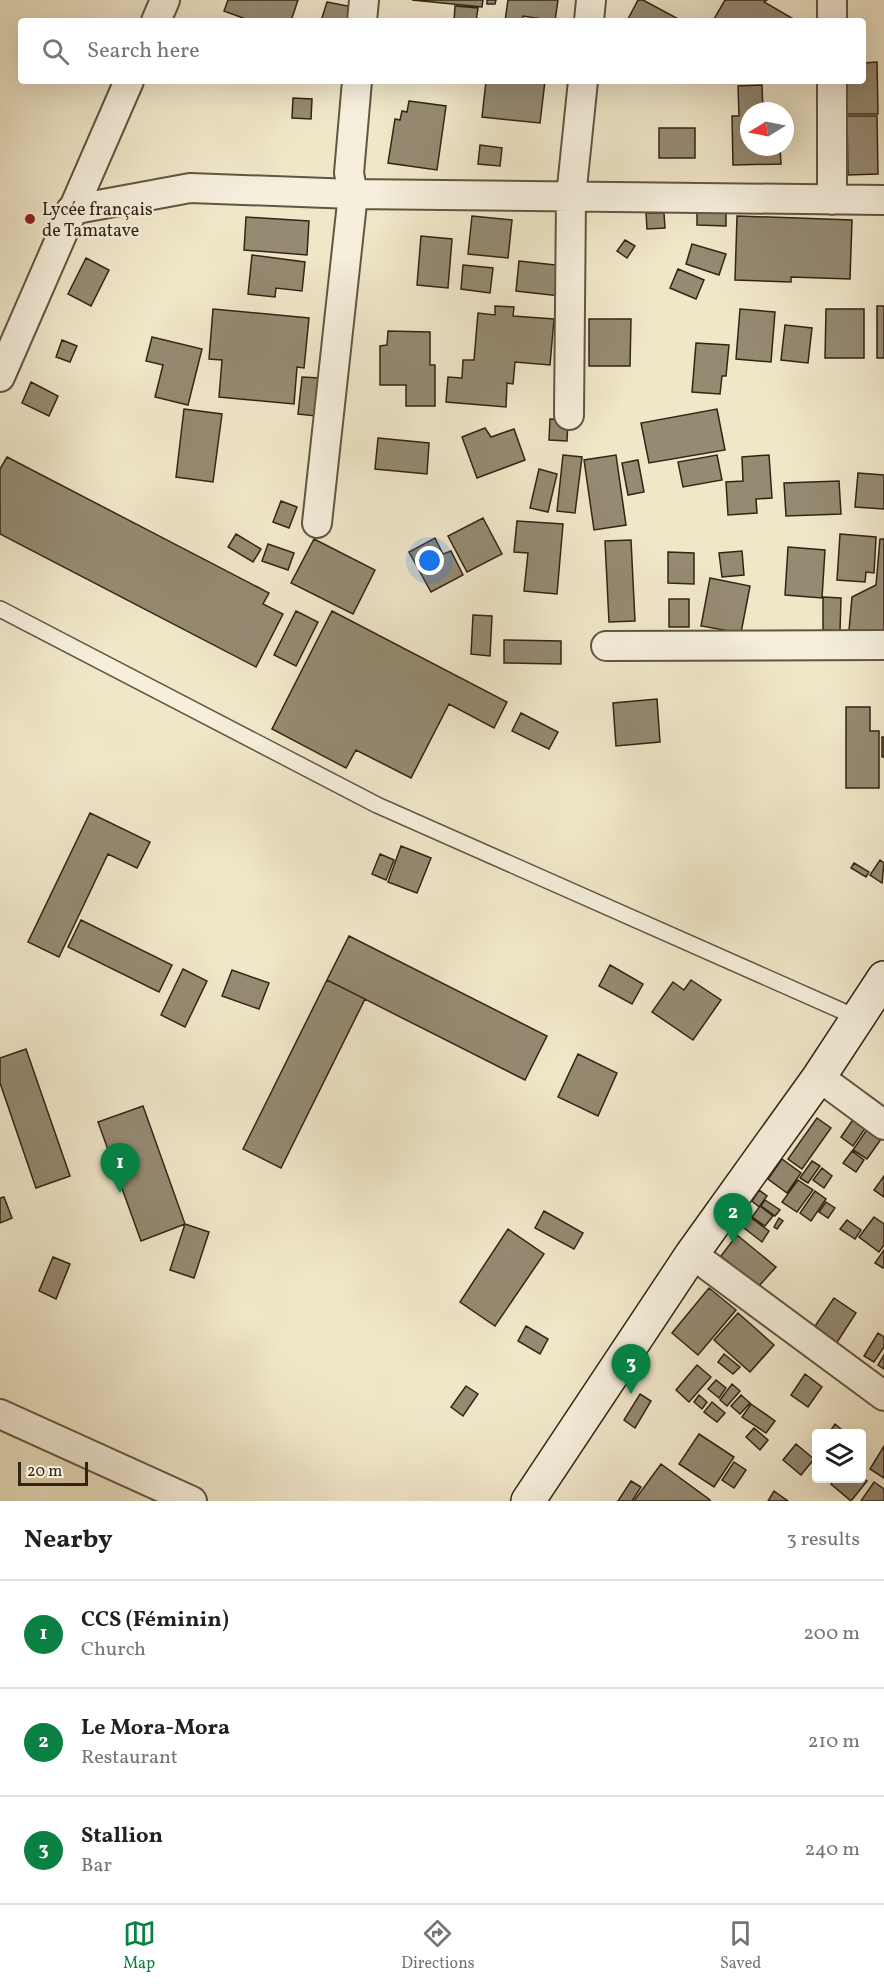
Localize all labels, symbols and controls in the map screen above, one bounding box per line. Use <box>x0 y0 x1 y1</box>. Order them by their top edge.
search box <box>18 18 866 84</box>
icon: search <box>39 35 72 68</box>
text: Search here <box>87 36 200 67</box>
north arrow <box>740 102 794 156</box>
place label: Lycée français de Tamatave <box>42 198 153 244</box>
marker: Lycée français de Tamatave <box>23 212 37 226</box>
your location <box>415 546 444 575</box>
pin: 1 <box>100 1144 140 1193</box>
pin: 2 <box>714 1194 752 1243</box>
pin: 3 <box>612 1344 650 1394</box>
map controls <box>812 1429 866 1483</box>
button: layers <box>812 1429 866 1483</box>
scale bar <box>18 1459 88 1486</box>
text: 20 m <box>27 1461 62 1483</box>
text: Nearby <box>24 1522 113 1558</box>
text: 3 results <box>786 1526 860 1554</box>
text: CCS (Féminin) <box>81 1605 229 1636</box>
text: 1 <box>39 1620 48 1648</box>
text: 200 m <box>803 1620 860 1648</box>
text: Church <box>81 1636 146 1664</box>
text: Le Mora-Mora <box>81 1713 230 1744</box>
text: 2 <box>38 1728 49 1756</box>
text: 210 m <box>808 1728 860 1756</box>
text: Restaurant <box>81 1744 178 1772</box>
text: Stallion <box>81 1821 163 1852</box>
text: 3 <box>38 1836 49 1864</box>
text: 240 m <box>805 1836 860 1864</box>
text: Bar <box>81 1852 112 1880</box>
tab: Map <box>123 1917 156 1975</box>
tab: Directions <box>401 1917 475 1975</box>
tab: Saved <box>720 1917 761 1975</box>

